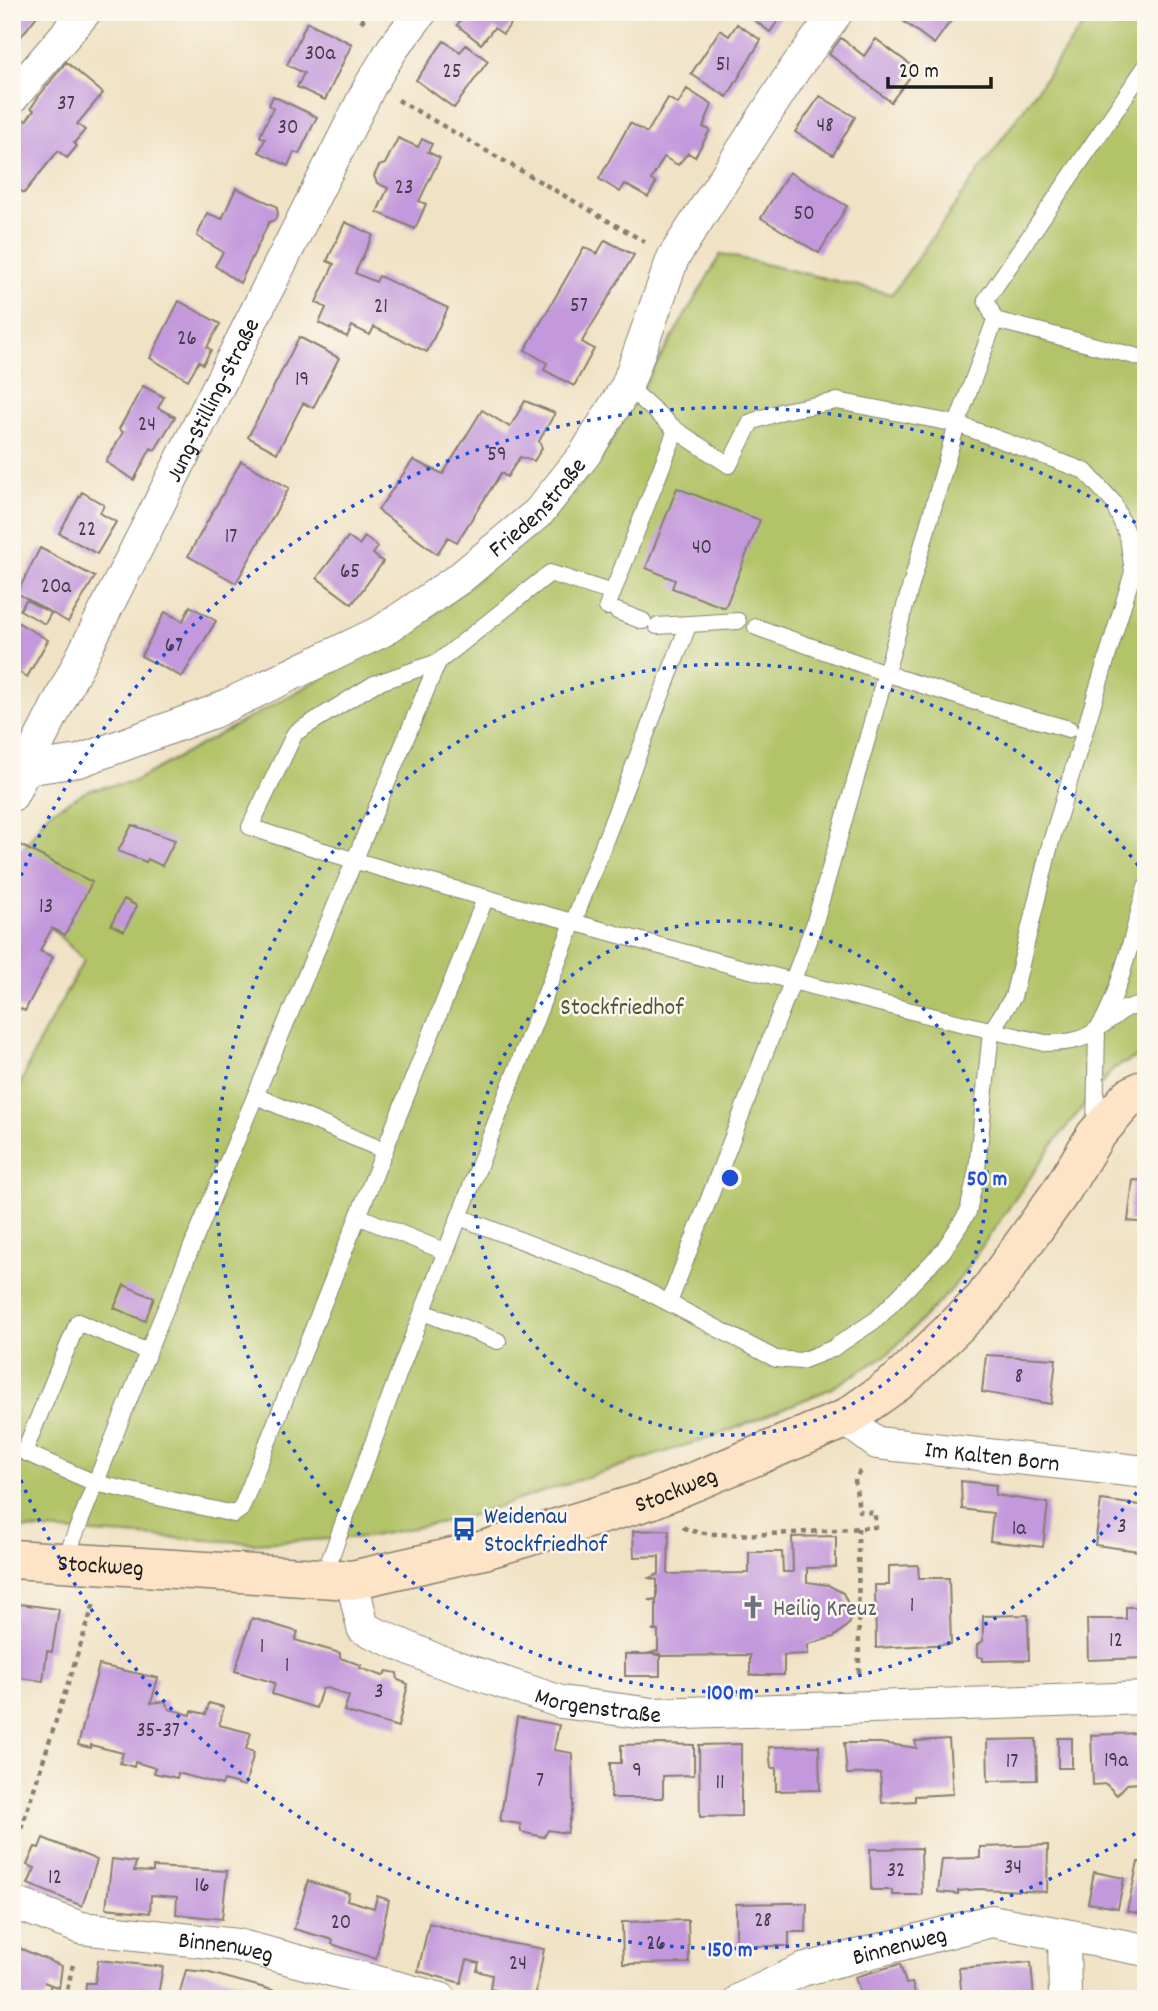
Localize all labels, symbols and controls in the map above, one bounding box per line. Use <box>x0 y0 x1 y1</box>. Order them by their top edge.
house number: 30a <box>305 40 336 70</box>
scale bar <box>888 46 992 90</box>
house number: 51 <box>716 51 730 81</box>
house number: 25 <box>443 58 461 88</box>
text: 20 m <box>899 58 939 88</box>
house number: 37 <box>57 90 75 120</box>
house number: 48 <box>816 112 834 142</box>
house number: 30 <box>278 114 298 144</box>
house number: 23 <box>395 174 413 204</box>
house number: 50 <box>793 200 815 230</box>
house number: 57 <box>570 292 588 322</box>
house number: 21 <box>374 293 388 323</box>
street label: Jung-Stilling-Straße <box>159 313 270 489</box>
house number: 26 <box>177 325 197 355</box>
house number: 19 <box>295 366 309 396</box>
house number: 24 <box>138 411 156 441</box>
house number: 59 <box>487 441 507 471</box>
street label: Friedenstraße <box>482 451 596 567</box>
house number: 22 <box>78 516 96 546</box>
house number: 17 <box>225 523 237 553</box>
house number: 40 <box>692 534 712 564</box>
house number: 65 <box>340 558 360 588</box>
house number: 20a <box>41 573 72 603</box>
house number: 67 <box>165 632 183 662</box>
house number: 13 <box>39 893 53 923</box>
park label: Stockfriedhof <box>560 992 684 1026</box>
centre of rings <box>718 1166 742 1190</box>
text: 50 m <box>967 1166 1007 1196</box>
house number: 8 <box>1015 1363 1023 1393</box>
street label: Im Kalten Born <box>923 1434 1061 1483</box>
street label: Stockweg <box>631 1460 723 1524</box>
place label: Weidenau Stockfriedhof <box>484 1501 608 1563</box>
house number: 3 <box>1117 1513 1127 1543</box>
bus stop icon: Weidenau Stockfriedhof <box>450 1515 478 1543</box>
house number: 1a <box>1012 1515 1027 1545</box>
street label: Stockweg <box>57 1548 145 1587</box>
house number: 1 <box>910 1592 914 1622</box>
church icon: Heilig Kreuz <box>739 1593 767 1621</box>
place label: Heilig Kreuz <box>773 1593 876 1627</box>
house number: 12 <box>1109 1627 1123 1657</box>
house number: 1 <box>260 1633 264 1663</box>
house number: 1 <box>285 1652 289 1682</box>
house number: 3 <box>374 1678 384 1708</box>
street label: Morgenstraße <box>530 1680 662 1734</box>
text: 100 m <box>707 1680 753 1710</box>
house number: 35-37 <box>136 1717 180 1747</box>
house number: 19a <box>1104 1747 1129 1777</box>
house number: 17 <box>1006 1748 1018 1778</box>
house number: 9 <box>632 1757 642 1787</box>
house number: 7 <box>536 1767 544 1797</box>
house number: 11 <box>715 1769 725 1799</box>
house number: 34 <box>1004 1854 1022 1884</box>
house number: 32 <box>887 1857 905 1887</box>
house number: 12 <box>48 1864 62 1894</box>
house number: 16 <box>195 1872 209 1902</box>
house number: 28 <box>754 1907 772 1937</box>
house number: 20 <box>331 1909 351 1939</box>
street label: Binnenweg <box>849 1919 951 1976</box>
street label: Binnenweg <box>176 1925 277 1974</box>
house number: 26 <box>646 1930 666 1960</box>
text: 150 m <box>707 1937 753 1967</box>
house number: 24 <box>509 1950 527 1980</box>

